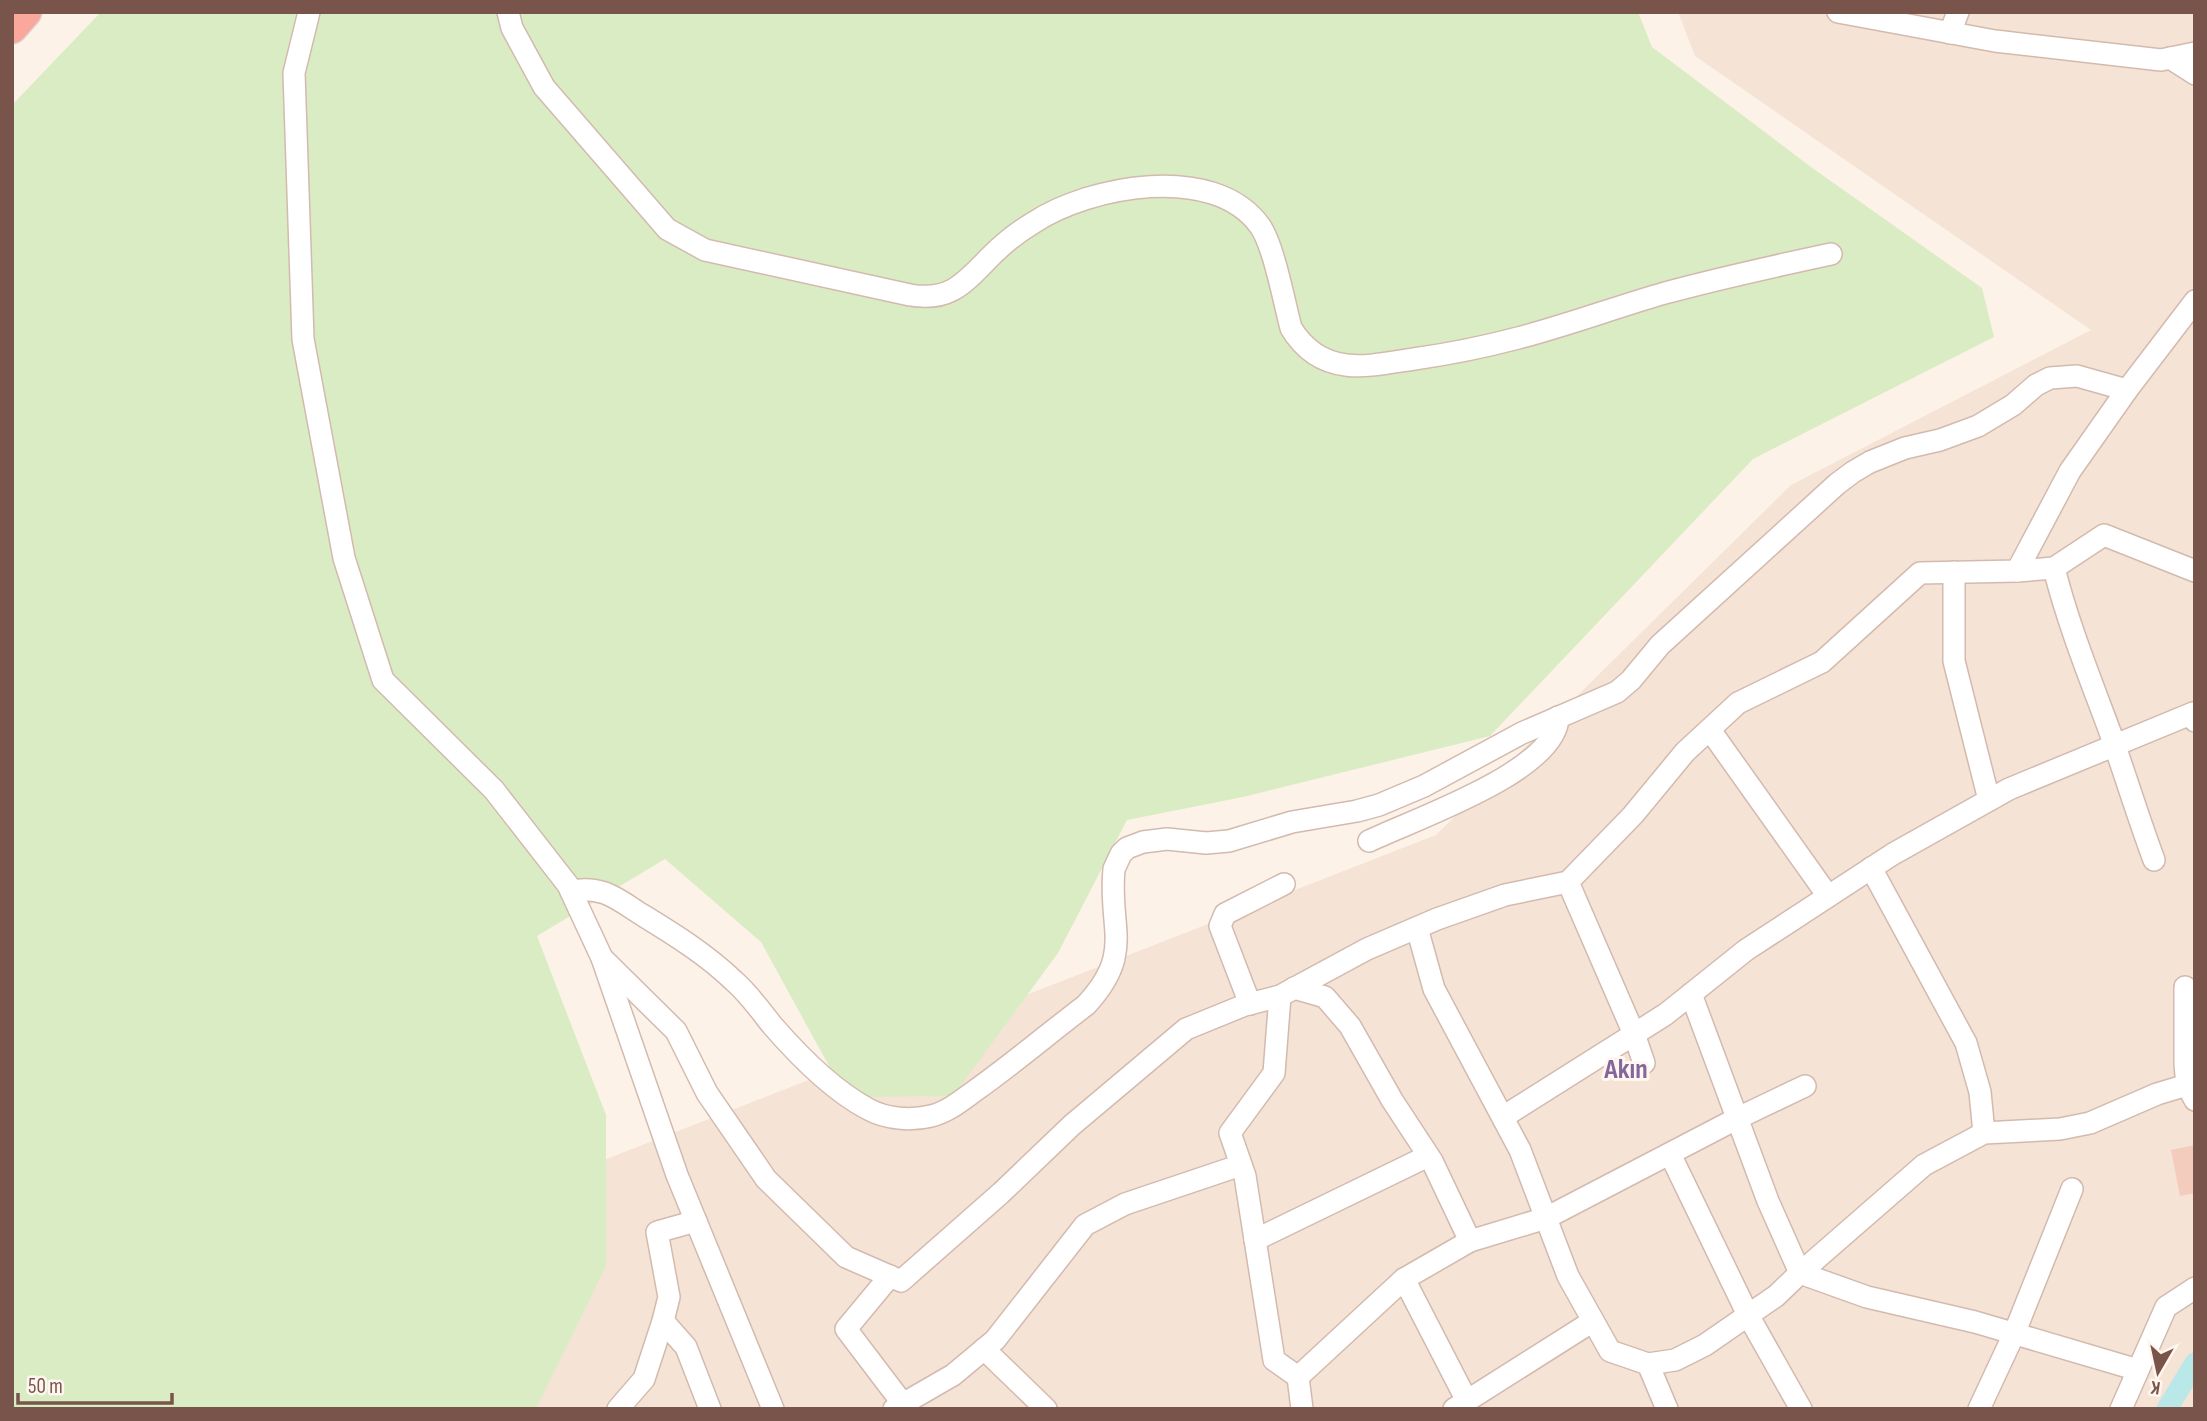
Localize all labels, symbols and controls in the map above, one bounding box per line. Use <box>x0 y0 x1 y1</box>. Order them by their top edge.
district label: Akın <box>1603 1053 1648 1086</box>
north arrow <box>2123 1337 2193 1407</box>
scale bar <box>18 1362 172 1406</box>
text: 50 m <box>28 1374 63 1399</box>
text: K <box>2149 1375 2162 1399</box>

